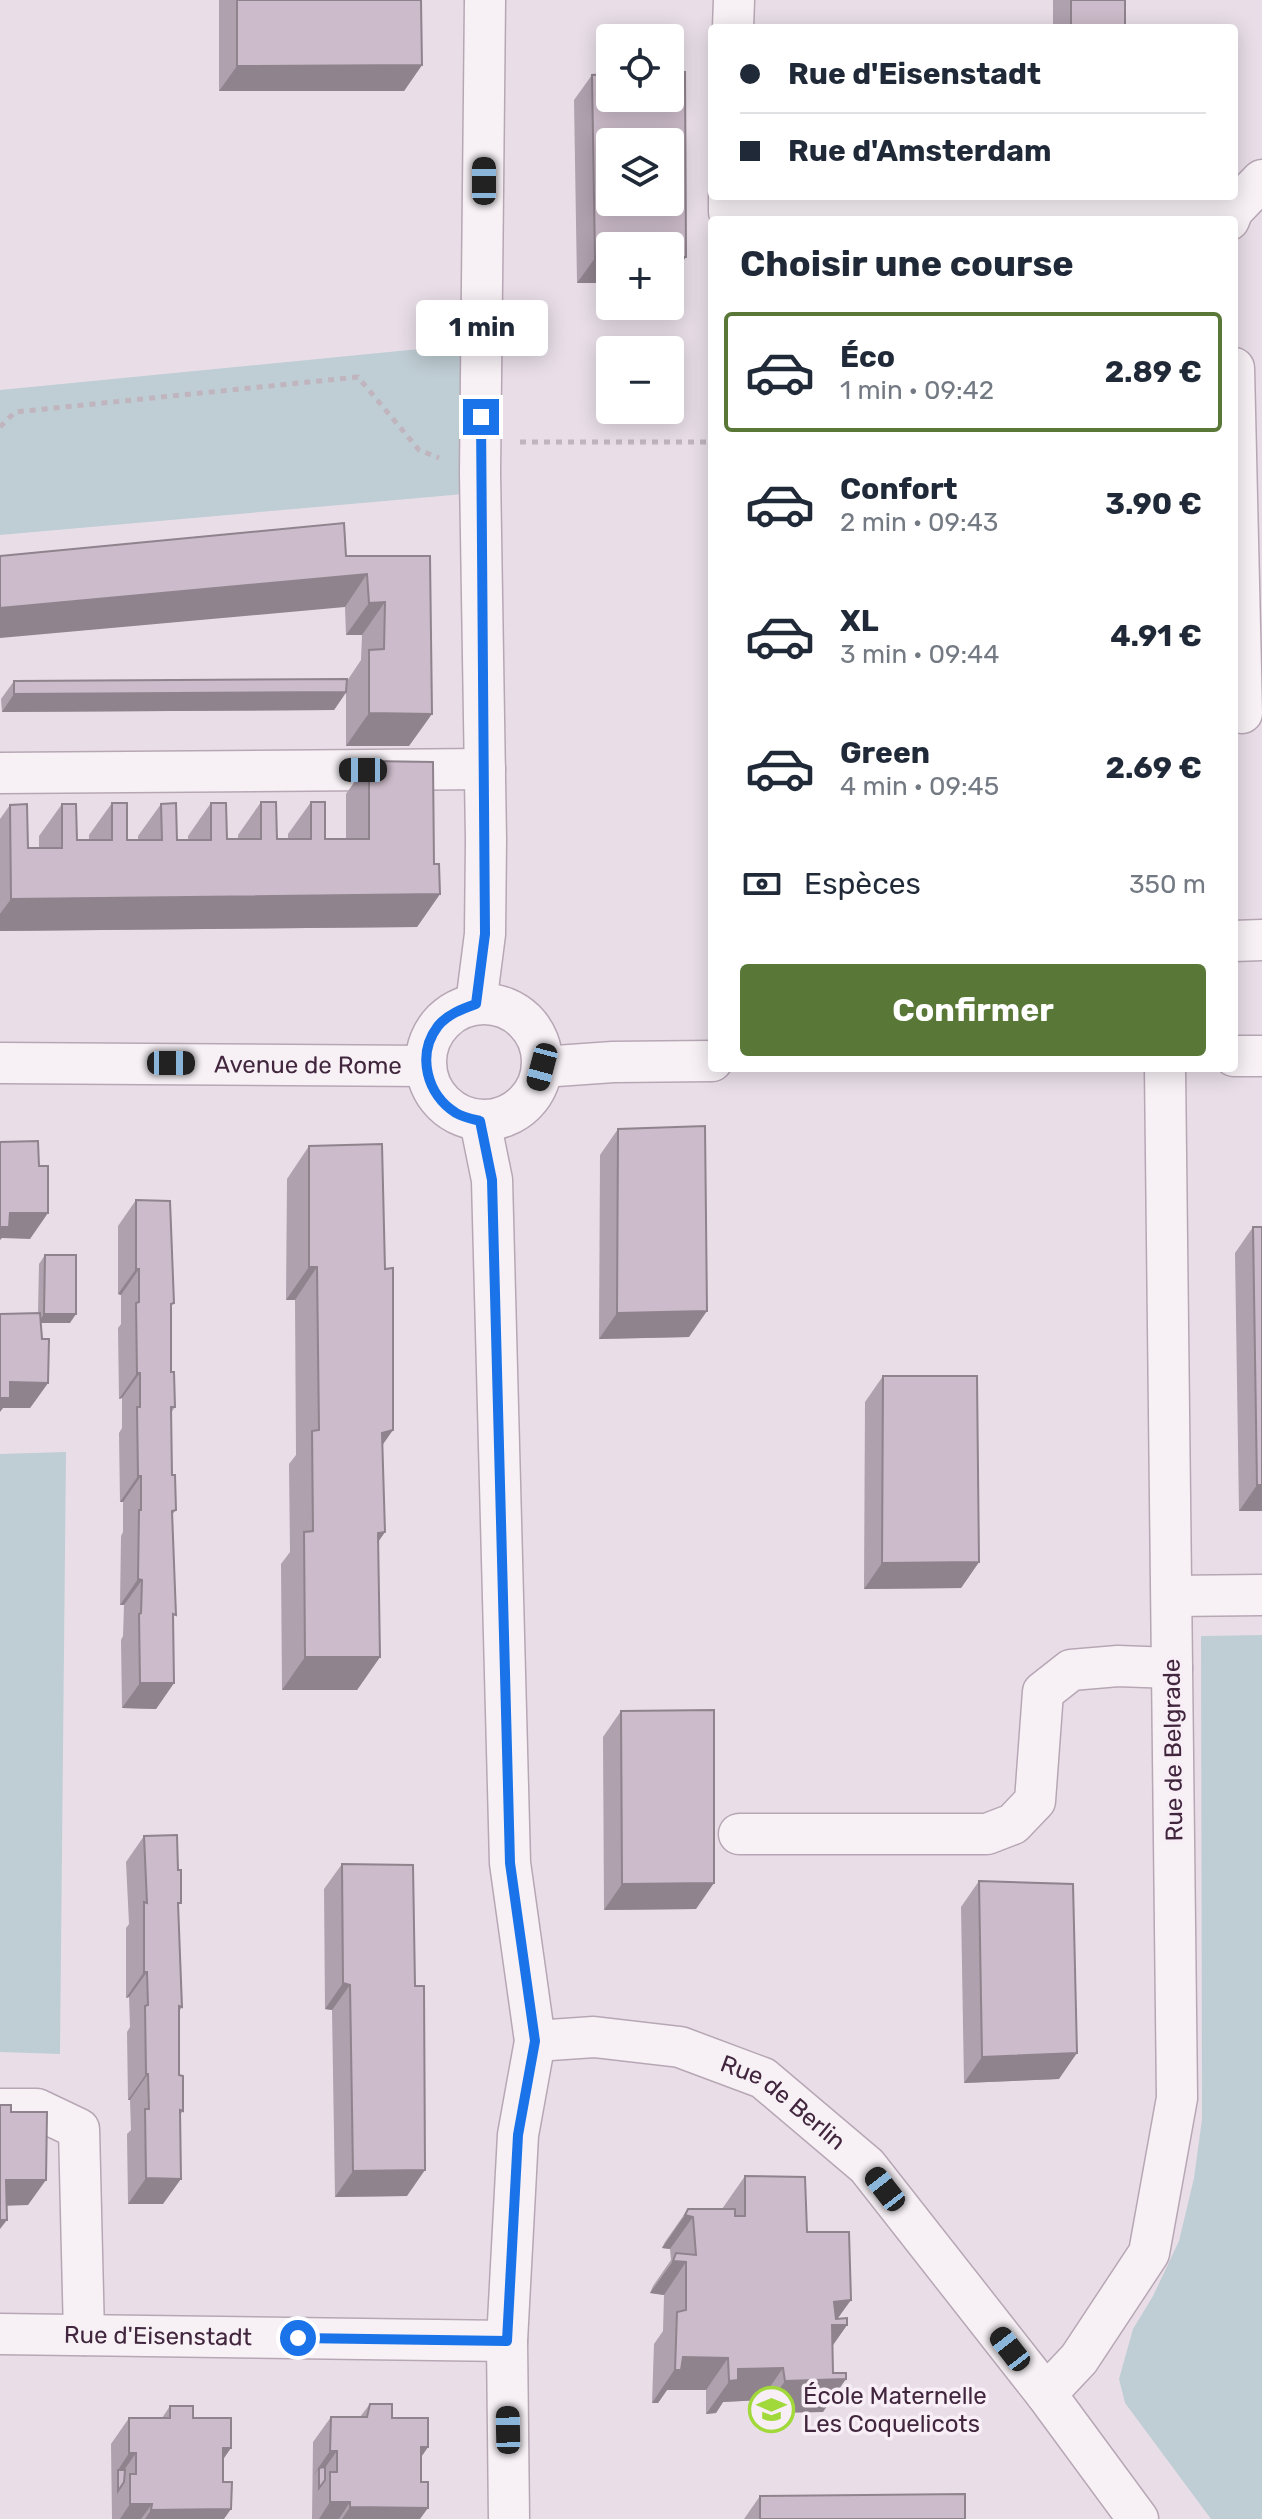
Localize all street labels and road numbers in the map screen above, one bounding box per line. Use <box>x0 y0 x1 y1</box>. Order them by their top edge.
street label: Avenue de Rome <box>214 1051 402 1080</box>
street label: Rue de Belgrade <box>1157 1658 1189 1842</box>
street label: Rue de Berlin <box>717 2049 851 2156</box>
street label: Rue d'Eisenstadt <box>64 2321 252 2351</box>

